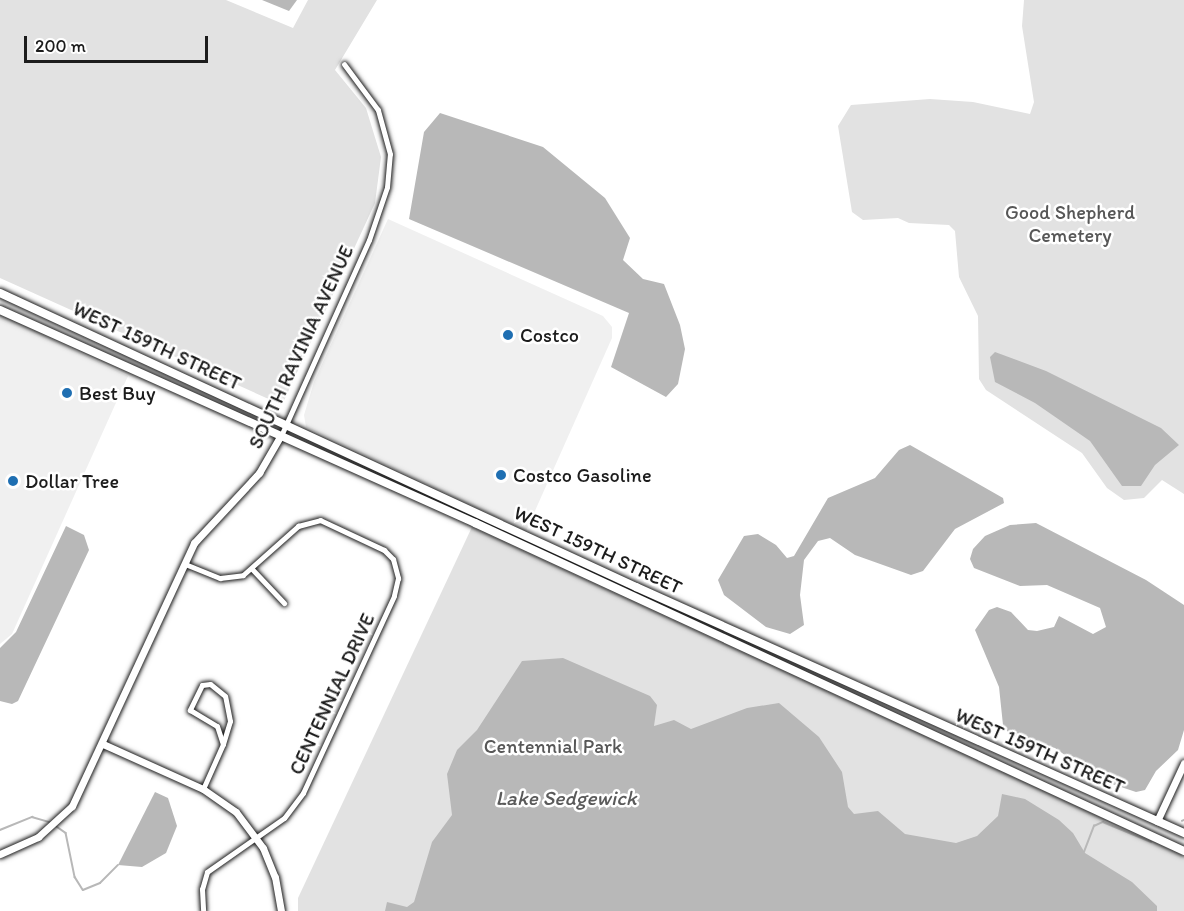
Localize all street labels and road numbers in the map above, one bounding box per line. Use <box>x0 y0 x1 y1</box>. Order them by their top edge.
street label: SOUTH RAVINIA AVENUE <box>243 242 359 452</box>
street label: WEST 159TH STREET <box>69 296 245 396</box>
street label: WEST 159TH STREET <box>510 500 686 600</box>
street label: CENTENNIAL DRIVE <box>284 608 380 780</box>
street label: WEST 159TH STREET <box>951 703 1129 799</box>

